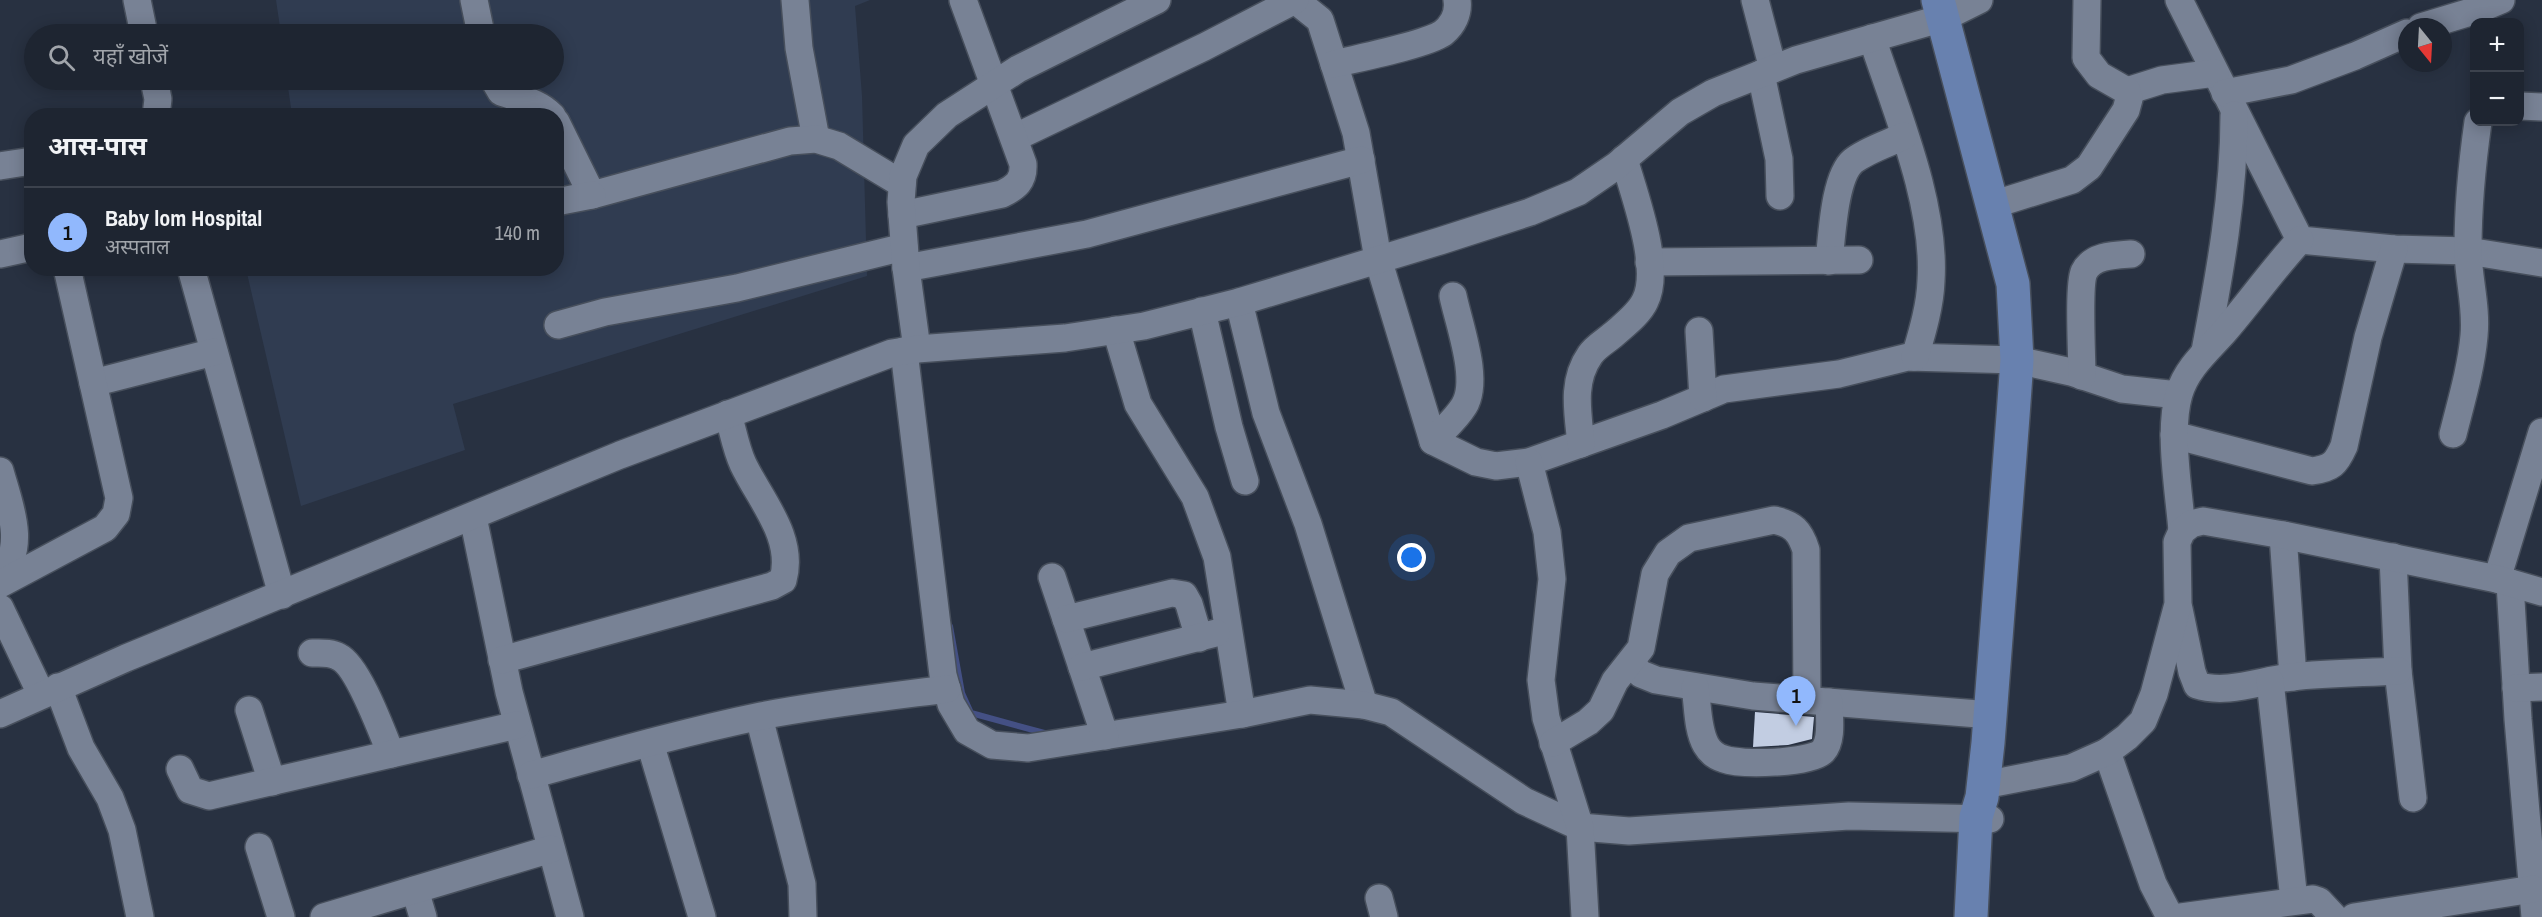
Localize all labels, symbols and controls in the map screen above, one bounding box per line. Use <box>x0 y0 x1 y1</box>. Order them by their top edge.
north arrow <box>2398 18 2452 72</box>
map controls <box>2470 18 2524 126</box>
button: + <box>2470 18 2524 72</box>
search box <box>24 24 564 90</box>
icon: search <box>45 41 78 74</box>
text: यहाँ खोजें <box>93 41 168 71</box>
button: − <box>2470 72 2524 126</box>
text: आस-पास <box>48 128 147 163</box>
text: Baby lom Hospital <box>105 203 262 233</box>
text: 1 <box>63 219 72 246</box>
text: 140 m <box>494 219 540 246</box>
text: अस्पताल <box>105 233 170 260</box>
your location <box>1397 543 1426 572</box>
pin: 1 <box>1776 676 1816 726</box>

